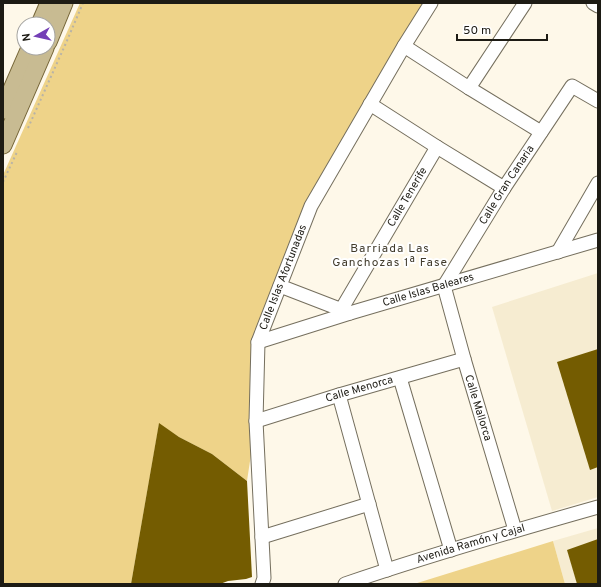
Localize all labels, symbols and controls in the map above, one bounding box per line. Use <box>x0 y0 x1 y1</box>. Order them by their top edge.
north arrow <box>16 16 56 56</box>
scale bar <box>457 16 547 42</box>
text: 50 m <box>463 23 491 39</box>
text: N <box>20 32 35 42</box>
street label: Calle Gran Canaria <box>476 143 538 227</box>
street label: Calle Tenerife <box>384 165 431 230</box>
street label: Calle Islas Afortunadas <box>256 223 310 332</box>
district label: Barriada Las Ganchozas 1ª Fase <box>332 241 448 271</box>
street label: Calle Islas Baleares <box>381 270 476 310</box>
street label: Calle Menorca <box>324 373 395 406</box>
street label: Calle Mallorca <box>461 373 495 443</box>
street label: Avenida Ramón y Cajal <box>415 521 527 567</box>

